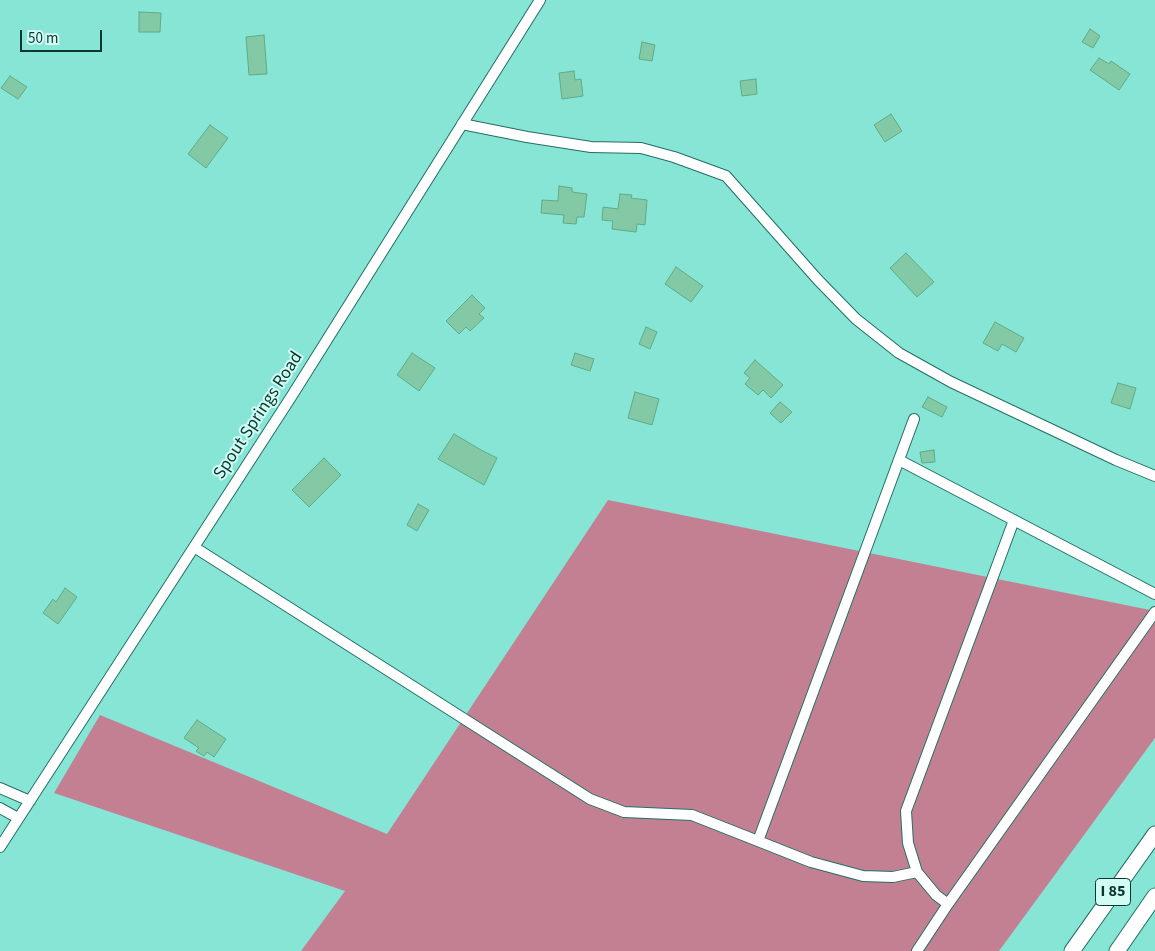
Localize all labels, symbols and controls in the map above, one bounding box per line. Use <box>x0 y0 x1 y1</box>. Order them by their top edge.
scale bar <box>22 20 105 52</box>
text: 50 m <box>28 28 58 49</box>
street label: Spout Springs Road <box>210 348 308 484</box>
road number: I 85 <box>1096 879 1130 906</box>

